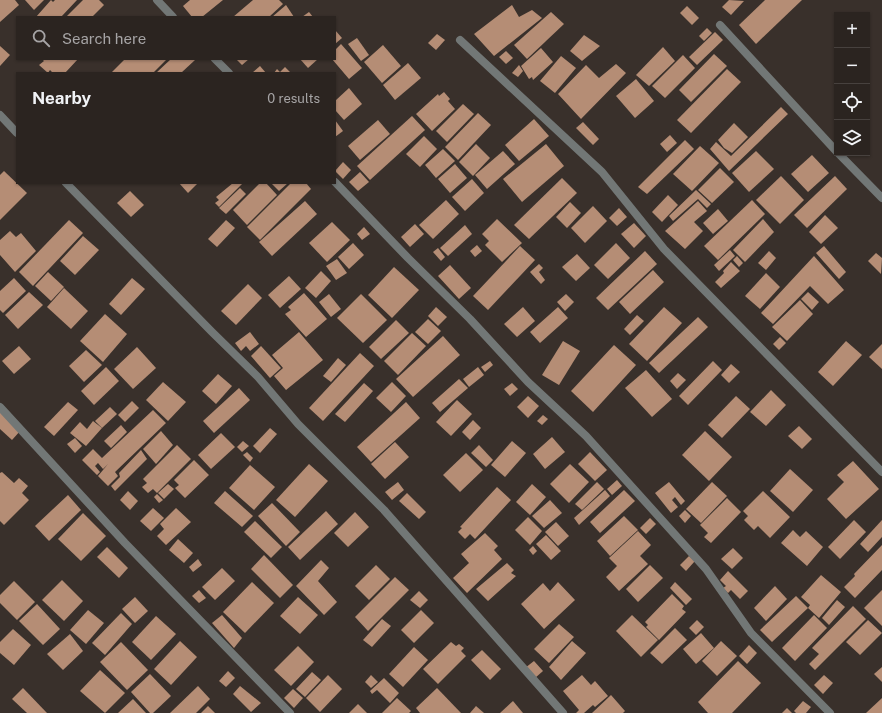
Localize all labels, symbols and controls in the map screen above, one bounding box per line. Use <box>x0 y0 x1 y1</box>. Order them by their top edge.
map controls <box>834 12 870 156</box>
button: + <box>834 12 870 48</box>
search box <box>16 16 336 60</box>
icon: search <box>30 27 52 49</box>
text: Search here <box>62 30 146 47</box>
button: − <box>834 48 870 84</box>
button: locate <box>834 84 870 120</box>
text: Nearby <box>32 88 91 108</box>
text: 0 results <box>267 91 320 106</box>
button: layers <box>834 120 870 156</box>

